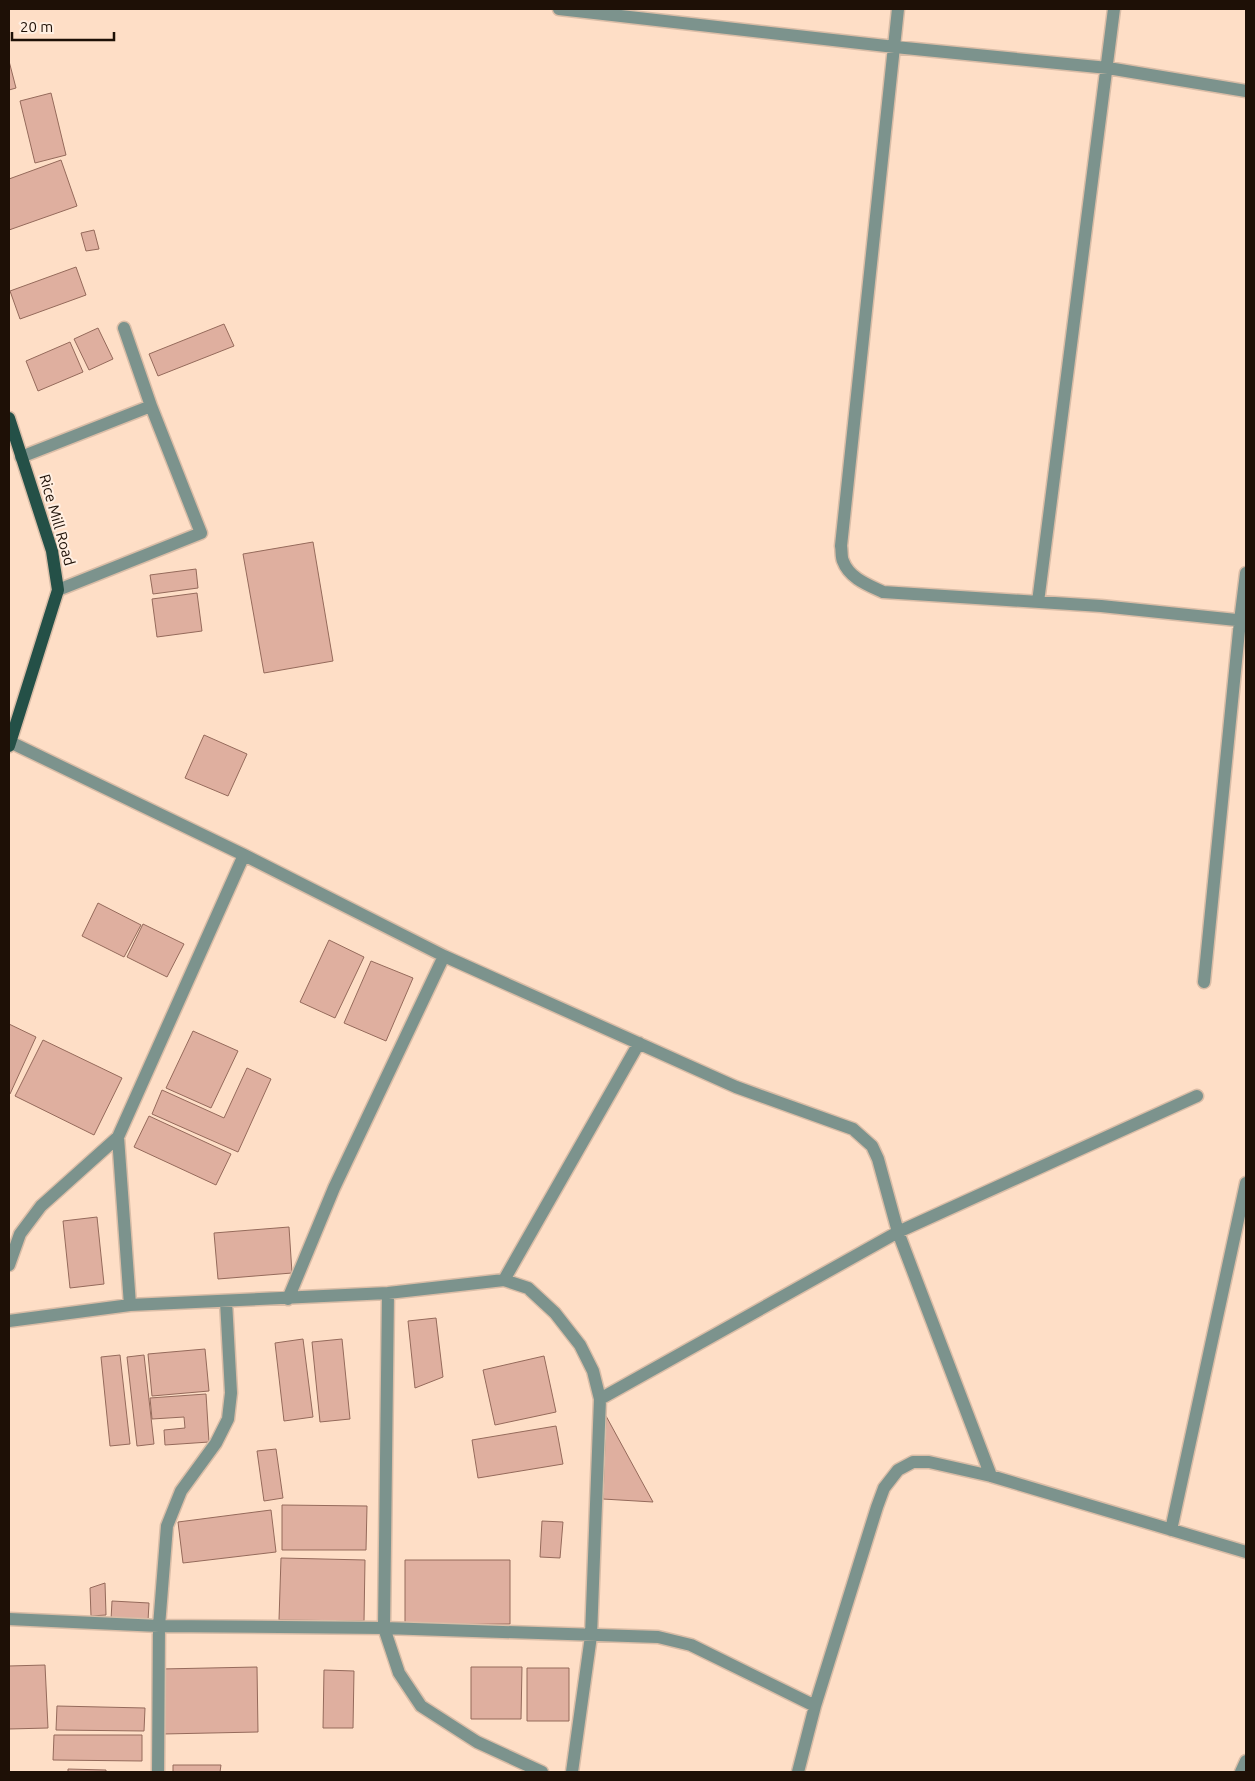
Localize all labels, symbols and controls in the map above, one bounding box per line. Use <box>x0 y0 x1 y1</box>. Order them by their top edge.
scale bar <box>12 10 115 42</box>
text: 20 m <box>20 18 53 35</box>
street label: Rice Mill Road <box>36 472 79 567</box>

